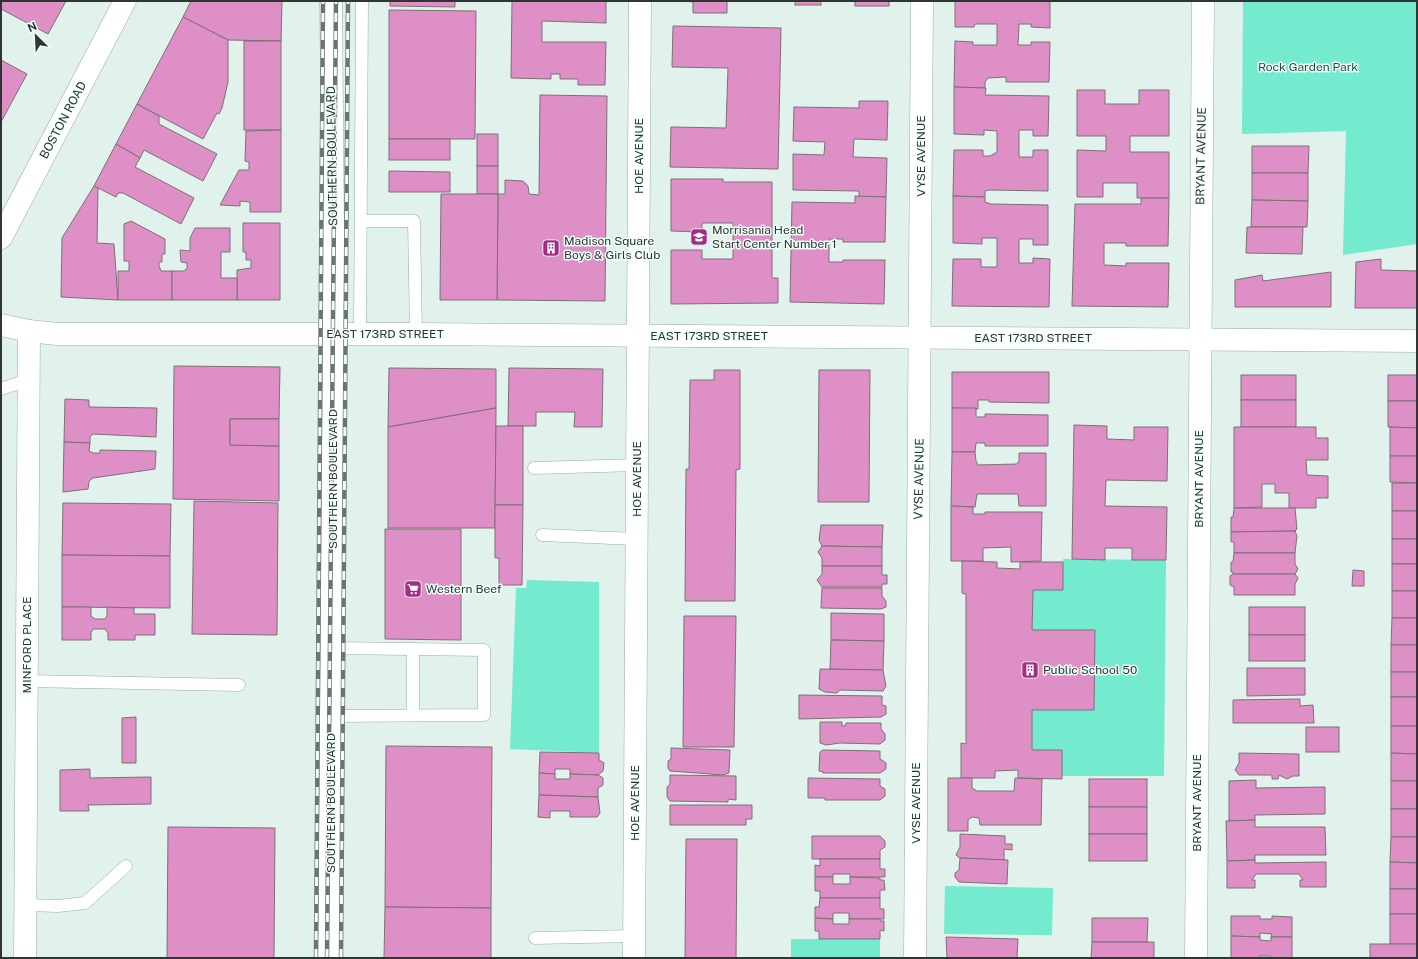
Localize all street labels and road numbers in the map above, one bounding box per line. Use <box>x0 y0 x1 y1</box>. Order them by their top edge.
street label: BOSTON ROAD <box>37 79 89 161</box>
street label: SOUTHERN BOULEVARD <box>324 86 340 226</box>
street label: BRYANT AVENUE <box>1193 107 1209 205</box>
street label: VYSE AVENUE <box>914 115 928 197</box>
street label: HOE AVENUE <box>632 118 646 194</box>
street label: EAST 173RD STREET <box>326 327 444 341</box>
street label: EAST 173RD STREET <box>650 329 768 343</box>
street label: EAST 173RD STREET <box>974 331 1092 345</box>
street label: SOUTHERN BOULEVARD <box>326 409 340 549</box>
street label: BRYANT AVENUE <box>1192 430 1206 528</box>
street label: VYSE AVENUE <box>911 438 927 520</box>
street label: HOE AVENUE <box>630 441 644 517</box>
street label: MINFORD PLACE <box>20 597 34 693</box>
street label: SOUTHERN BOULEVARD <box>324 733 338 873</box>
street label: BRYANT AVENUE <box>1190 754 1204 852</box>
street label: VYSE AVENUE <box>909 762 923 844</box>
street label: HOE AVENUE <box>628 765 642 841</box>

